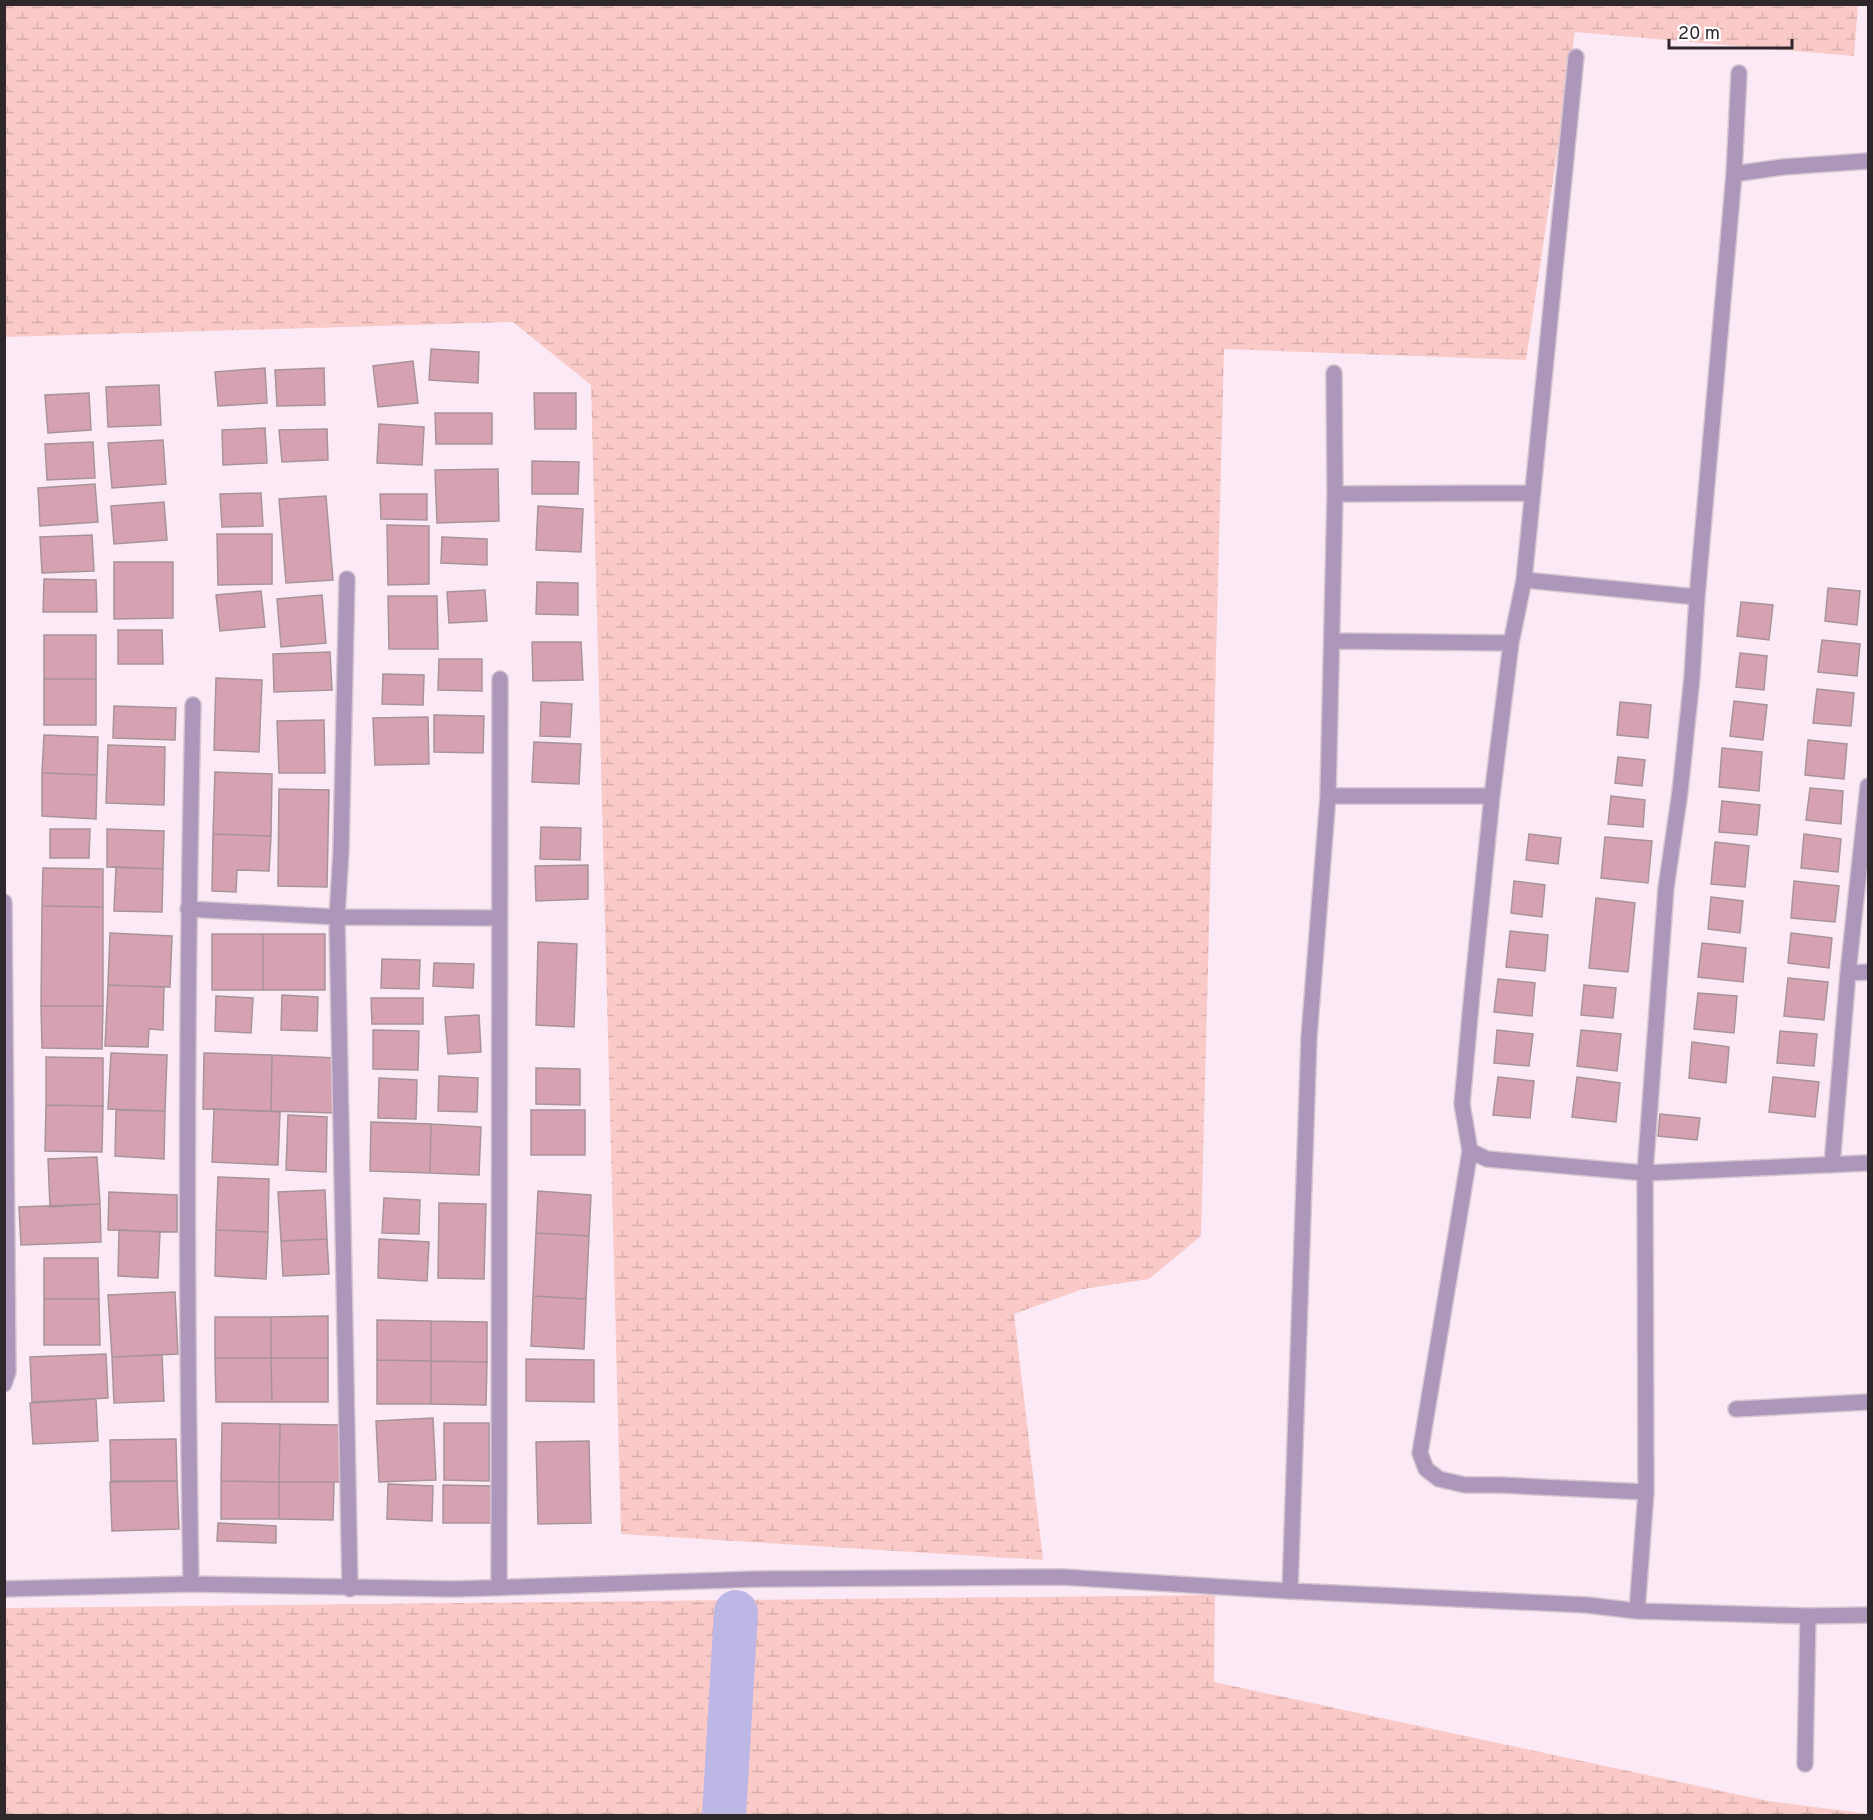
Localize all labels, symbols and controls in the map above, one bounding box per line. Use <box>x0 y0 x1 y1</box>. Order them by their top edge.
scale bar <box>1669 12 1792 50</box>
text: 20 m <box>1678 23 1720 46</box>

